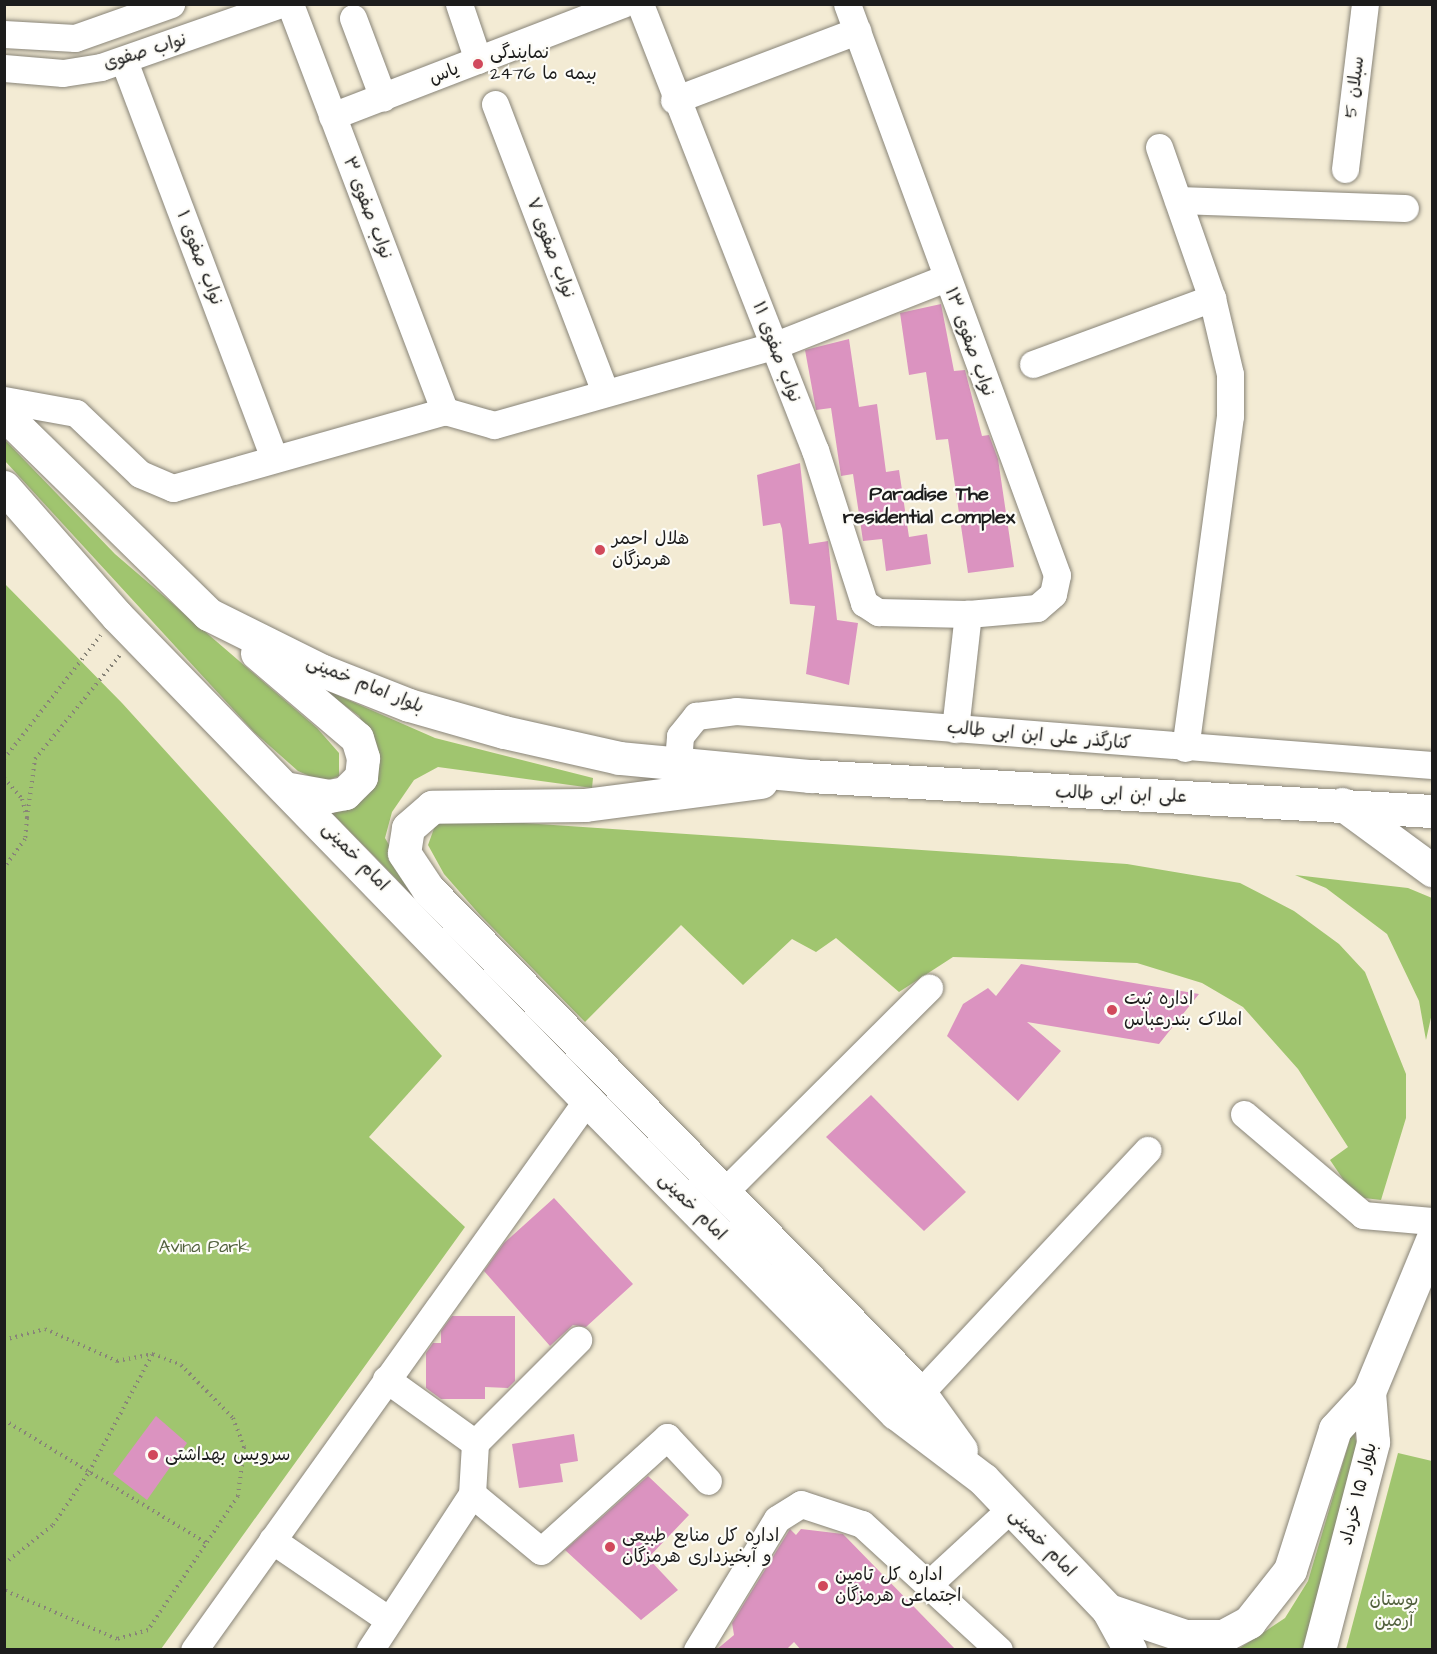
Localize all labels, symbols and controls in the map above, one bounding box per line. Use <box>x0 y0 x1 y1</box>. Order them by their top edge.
street label: نواب صفوی <box>101 29 189 75</box>
place label: نمایندگی بیمه ما 2476 <box>490 43 597 86</box>
street label: سبلان 5 <box>1341 55 1369 119</box>
marker: نمایندگی بیمه ما 2476 <box>471 57 485 71</box>
street label: یاس <box>426 58 462 90</box>
street label: نواب صفوی ۳ <box>338 154 396 262</box>
street label: نواب صفوی ۷ <box>521 195 579 301</box>
street label: نواب صفوی ۱ <box>171 208 227 308</box>
street label: نواب صفوی ۱۳ <box>939 285 999 399</box>
street label: نواب صفوی ۱۱ <box>747 299 805 405</box>
district label: Paradise The residential complex <box>843 483 1015 530</box>
place label: هلال احمر هرمزگان <box>612 529 689 572</box>
marker: هلال احمر هرمزگان <box>593 543 607 557</box>
street label: بلوار امام خمینی <box>303 652 427 718</box>
street label: کنارگذر علی ابن ابی طالب <box>946 717 1132 755</box>
street label: علی ابن ابی طالب <box>1055 782 1187 808</box>
street label: امام خمینی <box>317 818 393 896</box>
place label: اداره ثبت املاک بندرعباس <box>1124 989 1242 1032</box>
marker: اداره ثبت املاک بندرعباس <box>1105 1003 1119 1017</box>
street label: امام خمینی <box>654 1169 730 1245</box>
park label: Avina Park <box>159 1236 249 1258</box>
street label: بلوار ۱۵ خرداد <box>1336 1440 1382 1548</box>
place label: سرویس بهداشتی <box>165 1444 290 1466</box>
marker: سرویس بهداشتی <box>146 1448 160 1462</box>
street label: امام خمینی <box>1004 1504 1080 1582</box>
place label: اداره کل منابع طبیعی و آبخیزداری هرمزگان <box>622 1526 779 1568</box>
marker: اداره کل منابع طبیعی و آبخیزداری هرمزگان <box>603 1540 617 1554</box>
place label: اداره کل تامین اجتماعی هرمزگان <box>835 1565 962 1608</box>
marker: اداره کل تامین اجتماعی هرمزگان <box>816 1579 830 1593</box>
park label: بوستان آرمین <box>1369 1590 1419 1632</box>

